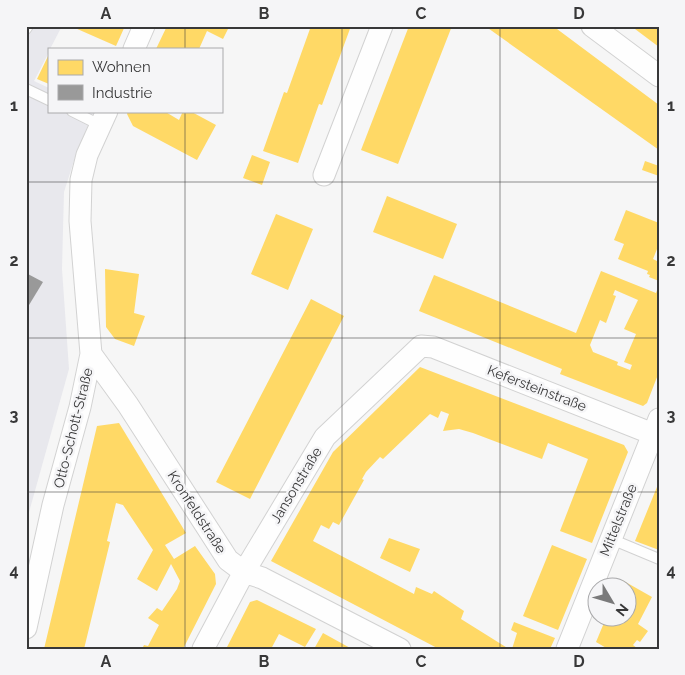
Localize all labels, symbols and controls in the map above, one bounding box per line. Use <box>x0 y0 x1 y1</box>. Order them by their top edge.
text: A <box>101 4 112 23</box>
text: B <box>259 4 270 23</box>
text: C <box>416 4 427 23</box>
text: D <box>573 4 585 23</box>
legend <box>48 48 222 112</box>
text: Wohnen <box>92 58 151 76</box>
text: Industrie <box>92 84 153 102</box>
text: 1 <box>10 96 18 115</box>
text: 1 <box>667 96 675 115</box>
text: 2 <box>9 251 19 270</box>
text: 2 <box>666 251 676 270</box>
street label: Kefersteinstraße <box>485 362 589 414</box>
street label: Otto-Schott-Straße <box>50 366 96 490</box>
text: 3 <box>10 406 19 425</box>
text: 3 <box>667 406 676 425</box>
street label: Jansonstraße <box>267 444 325 526</box>
street label: Kronfeldstraße <box>164 468 230 556</box>
street label: Mittelstraße <box>596 482 640 558</box>
text: 4 <box>9 561 19 580</box>
text: 4 <box>666 561 676 580</box>
north arrow <box>588 578 638 628</box>
text: N <box>613 601 632 619</box>
text: A <box>101 652 112 671</box>
text: B <box>259 652 270 671</box>
text: C <box>416 652 427 671</box>
text: D <box>573 652 585 671</box>

